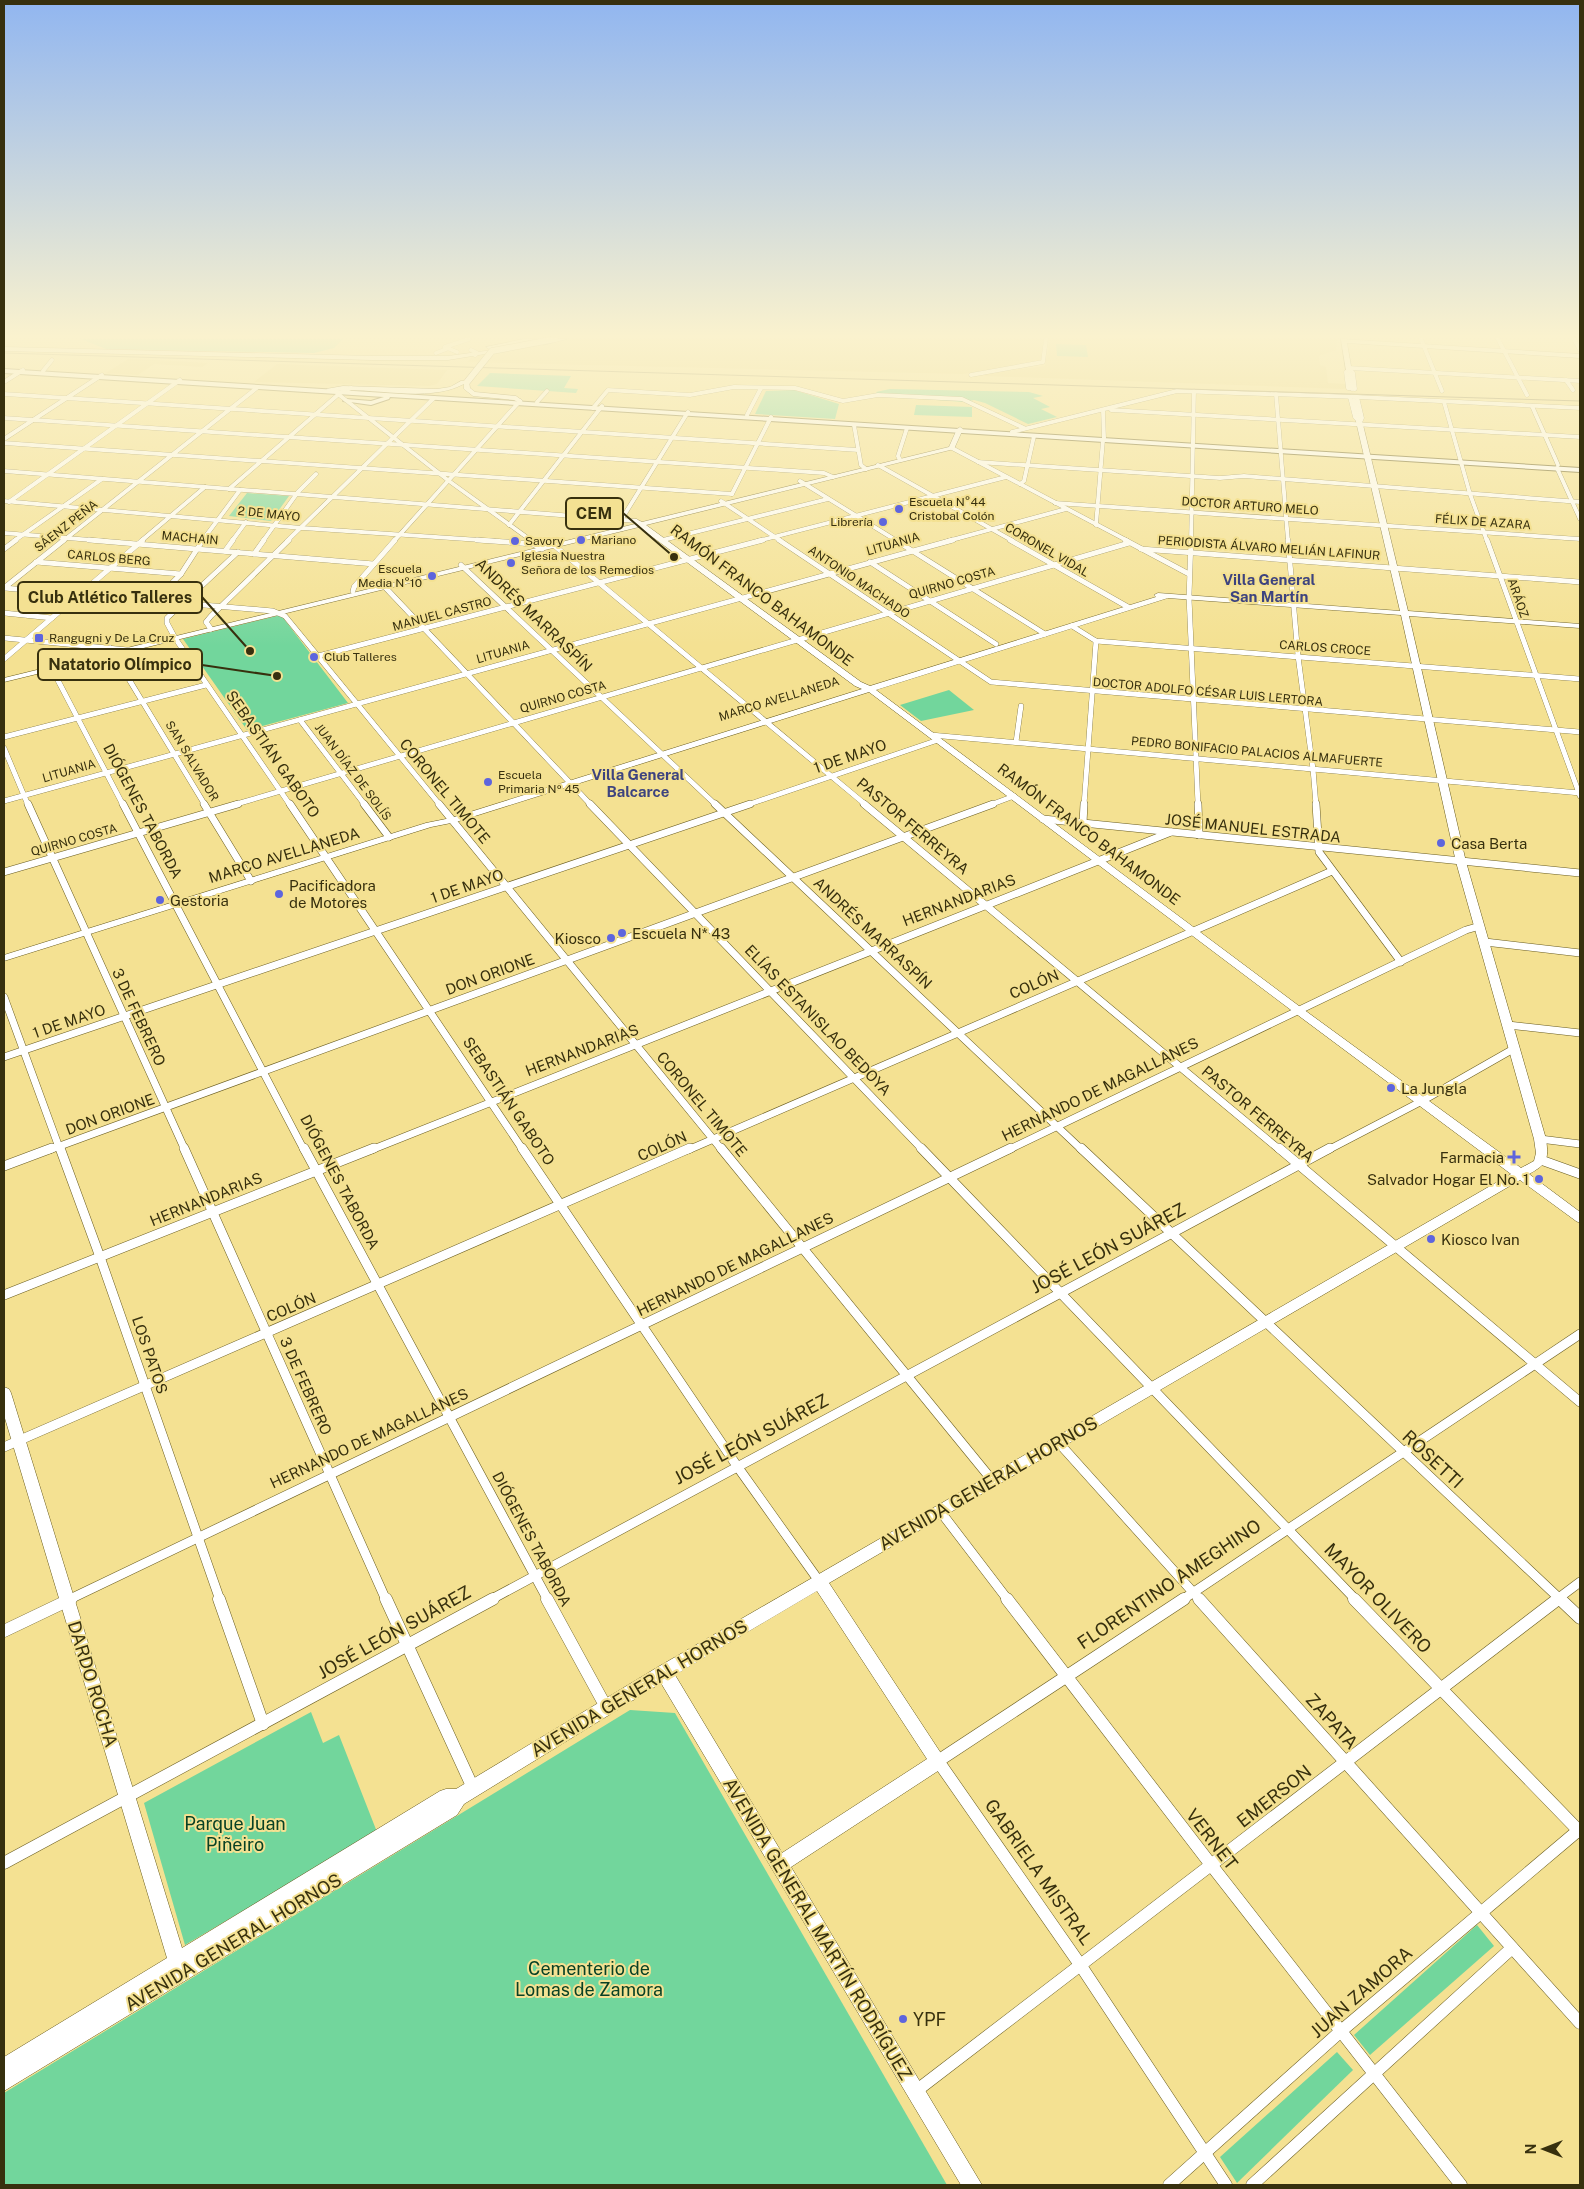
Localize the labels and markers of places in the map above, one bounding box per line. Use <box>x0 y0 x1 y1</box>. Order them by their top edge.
place label: Escuela N°44 Cristobal Colón <box>909 495 995 523</box>
callout: CEM <box>566 498 623 529</box>
marker: Escuela N°44 Cristobal Colón <box>893 503 905 515</box>
place label: Librería <box>830 515 873 529</box>
marker: Librería <box>877 516 889 528</box>
place label: Mariano <box>591 533 636 547</box>
place label: Savory <box>525 534 564 548</box>
marker: Mariano <box>575 534 587 546</box>
marker: Savory <box>509 535 521 547</box>
place label: Iglesia Nuestra Señora de los Remedios <box>521 549 654 577</box>
marker: Iglesia Nuestra Señora de los Remedios <box>505 557 517 569</box>
place label: Escuela Media N°10 <box>358 562 422 590</box>
marker: Escuela Media N°10 <box>426 570 438 582</box>
callout: Club Atlético Talleres <box>18 582 202 613</box>
place label: Rangugni y De La Cruz <box>49 631 174 645</box>
marker: Rangugni y De La Cruz <box>33 632 45 644</box>
callout: Natatorio Olímpico <box>38 649 202 680</box>
place label: Club Talleres <box>324 650 397 664</box>
marker: Club Talleres <box>308 651 320 663</box>
place label: Escuela Primaria Nº 45 <box>498 768 580 796</box>
marker: Escuela Primaria Nº 45 <box>482 776 494 788</box>
place label: Casa Berta <box>1451 835 1527 852</box>
marker: Casa Berta <box>1435 837 1447 849</box>
place label: Pacificadora de Motores <box>289 877 376 911</box>
marker: Pacificadora de Motores <box>273 888 285 900</box>
place label: Gestoria <box>170 892 229 909</box>
marker: Gestoria <box>154 894 166 906</box>
place label: Escuela N* 43 <box>632 925 730 942</box>
marker: Escuela N* 43 <box>616 927 628 939</box>
place label: Kiosco <box>554 930 601 947</box>
marker: Kiosco <box>605 932 617 944</box>
place label: La Jungla <box>1401 1080 1467 1097</box>
marker: La Jungla <box>1385 1082 1397 1094</box>
place label: Farmacia <box>1440 1149 1504 1166</box>
marker: Farmacia <box>1508 1151 1520 1163</box>
place label: Salvador Hogar El No. 1 <box>1367 1171 1529 1188</box>
marker: Salvador Hogar El No. 1 <box>1533 1173 1545 1185</box>
place label: Kiosco Ivan <box>1441 1231 1520 1248</box>
marker: Kiosco Ivan <box>1425 1233 1437 1245</box>
place label: YPF <box>913 2009 946 2030</box>
marker: YPF <box>897 2013 909 2025</box>

